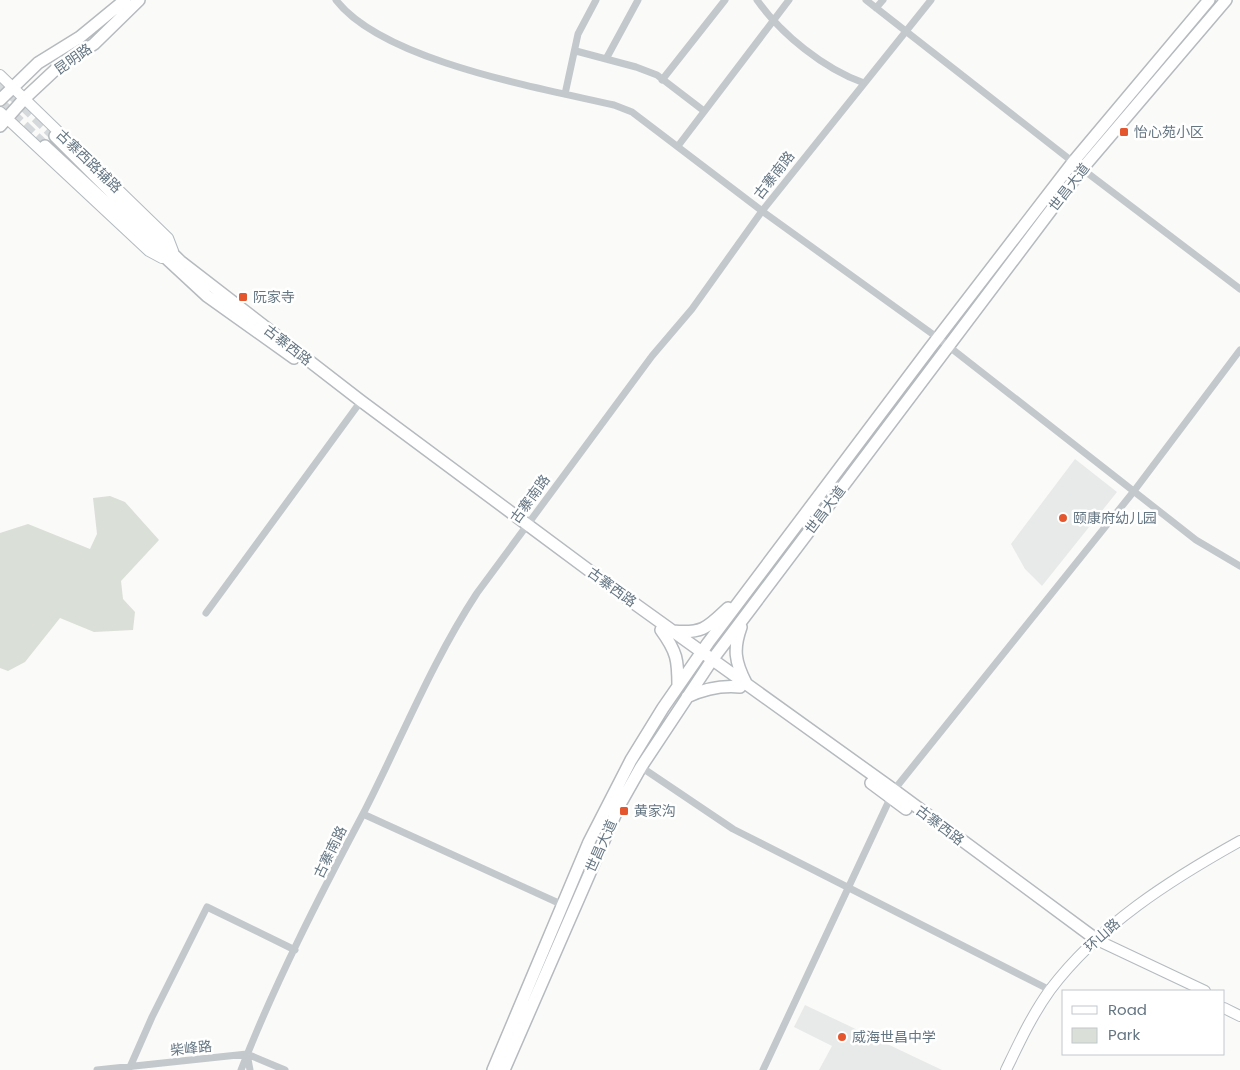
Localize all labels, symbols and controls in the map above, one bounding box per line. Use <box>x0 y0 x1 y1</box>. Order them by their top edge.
street label: 昆明路 <box>50 39 96 79</box>
place label: 怡心苑小区 <box>1134 122 1204 142</box>
street label: 古寨西路辅路 <box>52 125 126 197</box>
marker: 怡心苑小区 <box>1118 126 1130 138</box>
street label: 古寨南路 <box>749 147 799 203</box>
street label: 世昌大道 <box>1044 159 1094 215</box>
place label: 阮家寺 <box>253 287 295 307</box>
marker: 阮家寺 <box>237 291 249 303</box>
street label: 古寨西路 <box>260 320 316 370</box>
street label: 古寨南路 <box>505 470 555 528</box>
street label: 世昌大道 <box>800 482 850 538</box>
place label: 颐康府幼儿园 <box>1073 508 1157 528</box>
marker: 颐康府幼儿园 <box>1057 512 1069 524</box>
street label: 古寨西路 <box>583 562 641 612</box>
street label: 古寨西路 <box>912 800 968 850</box>
place label: 黄家沟 <box>634 801 676 821</box>
marker: 黄家沟 <box>618 805 630 817</box>
street label: 世昌大道 <box>580 816 622 876</box>
street label: 古寨南路 <box>309 822 351 882</box>
street label: 环山路 <box>1080 914 1124 956</box>
legend <box>1062 990 1225 1055</box>
text: Road <box>1108 999 1147 1020</box>
text: Park <box>1108 1024 1140 1045</box>
place label: 威海世昌中学 <box>852 1027 936 1047</box>
marker: 威海世昌中学 <box>836 1031 848 1043</box>
street label: 柴峰路 <box>169 1036 213 1060</box>

